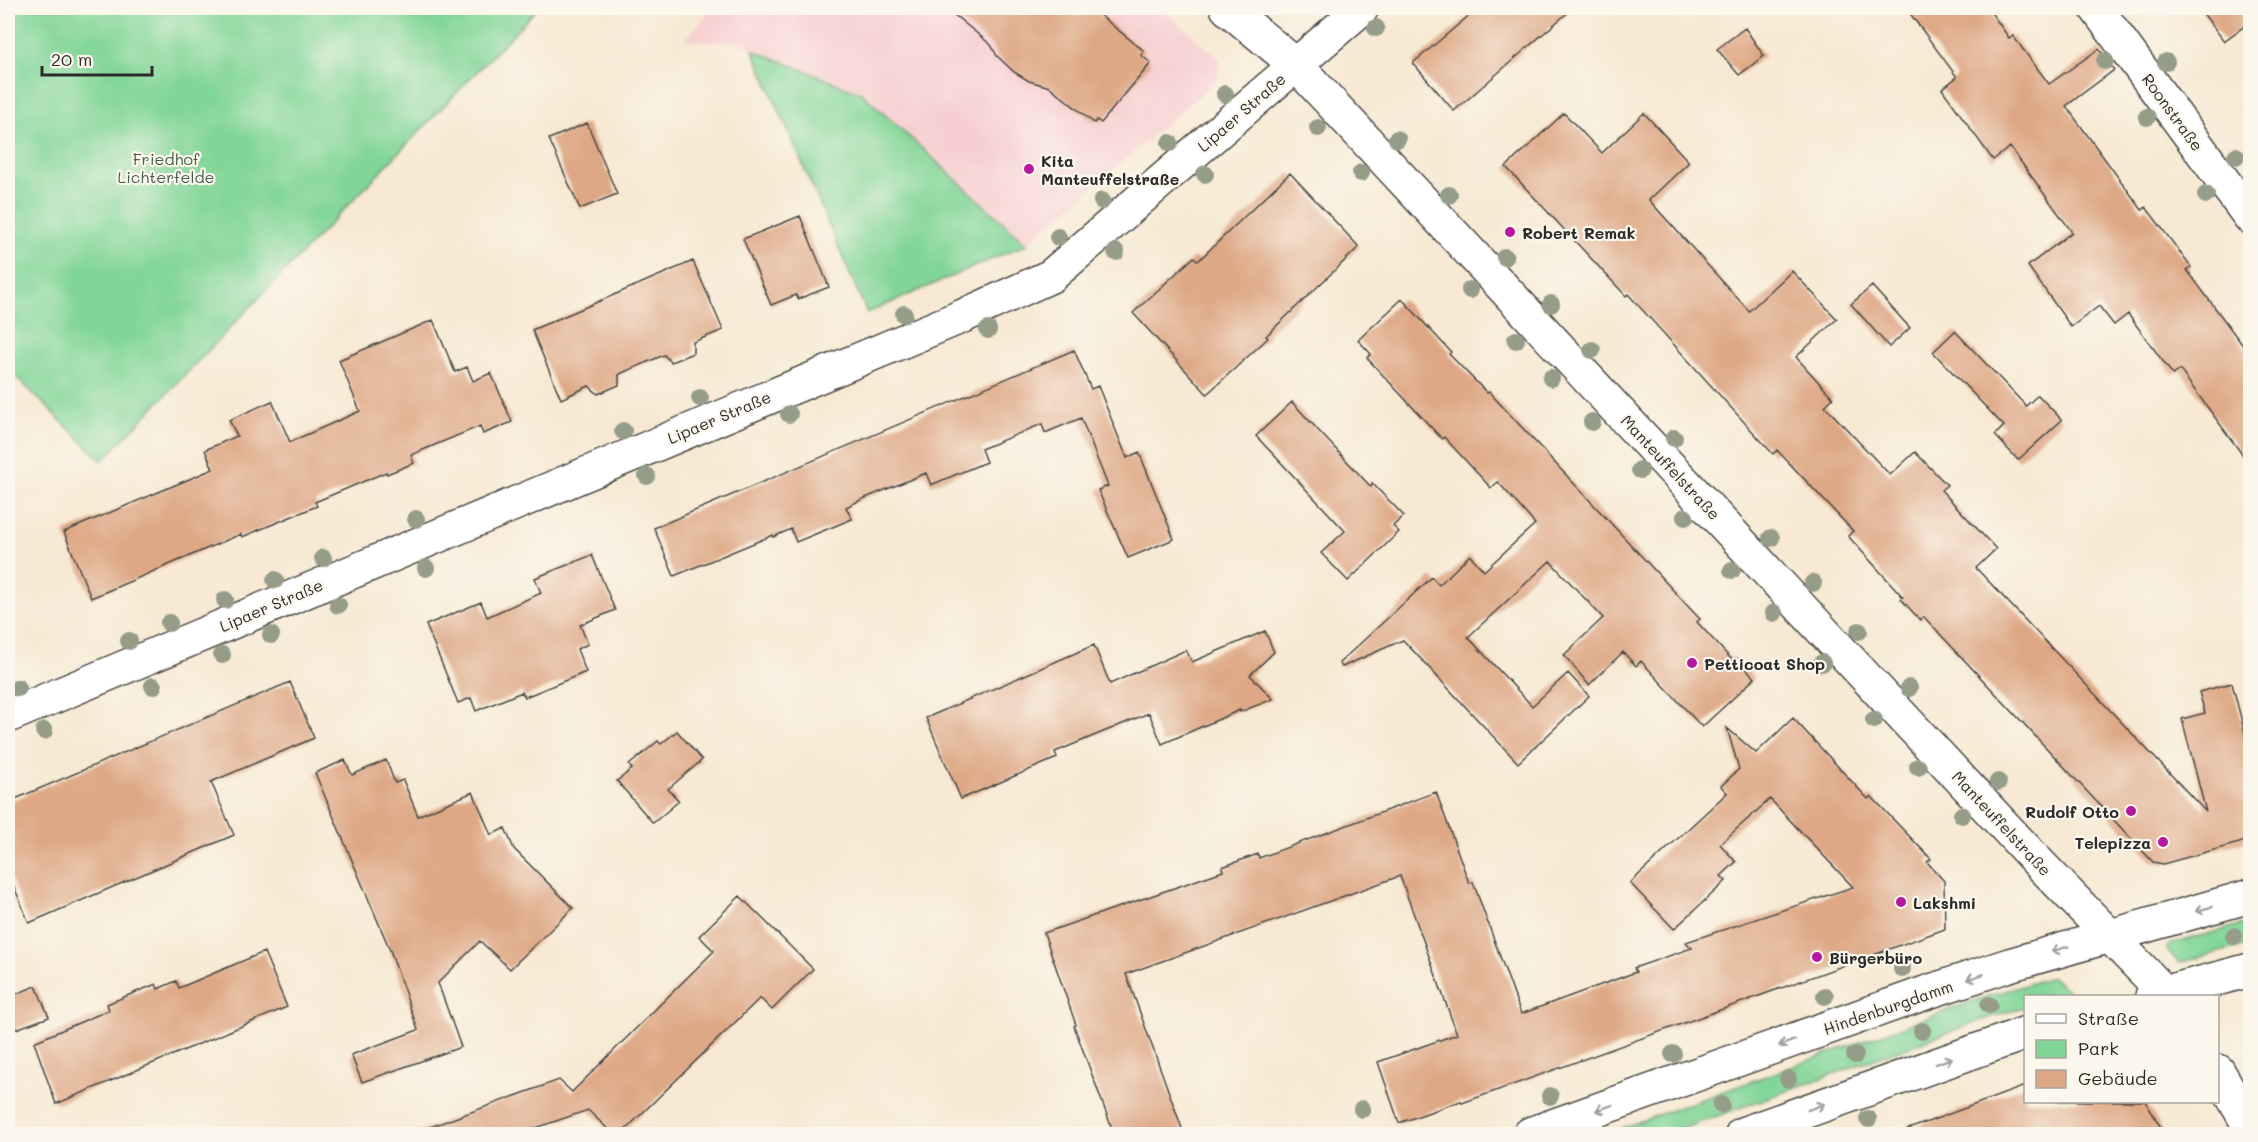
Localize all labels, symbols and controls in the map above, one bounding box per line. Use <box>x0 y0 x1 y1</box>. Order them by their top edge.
scale bar <box>42 39 152 77</box>
text: 20 m <box>51 47 92 71</box>
street label: Lipaer Straße <box>1192 68 1290 156</box>
street label: Roonstraße <box>2138 69 2208 155</box>
park label: Friedhof Lichterfelde <box>118 148 214 187</box>
place label: Kita Manteuffelstraße <box>1041 150 1179 189</box>
marker: Kita Manteuffelstraße <box>1022 162 1036 176</box>
place label: Robert Remak <box>1522 222 1635 243</box>
marker: Robert Remak <box>1503 225 1517 239</box>
street label: Lipaer Straße <box>664 386 774 448</box>
street label: Manteuffelstraße <box>1617 410 1725 524</box>
street label: Lipaer Straße <box>216 574 326 636</box>
place label: Petticoat Shop <box>1704 653 1825 674</box>
marker: Petticoat Shop <box>1685 656 1699 670</box>
street label: Manteuffelstraße <box>1948 766 2056 880</box>
place label: Rudolf Otto <box>2025 801 2119 822</box>
marker: Rudolf Otto <box>2124 804 2138 818</box>
place label: Telepizza <box>2075 832 2151 853</box>
marker: Telepizza <box>2156 835 2170 849</box>
place label: Lakshmi <box>1913 892 1976 913</box>
marker: Lakshmi <box>1894 895 1908 909</box>
one-way arrow <box>2195 904 2214 915</box>
one-way arrow <box>2051 944 2070 955</box>
place label: Bürgerbüro <box>1829 947 1922 968</box>
marker: Bürgerbüro <box>1810 950 1824 964</box>
one-way arrow <box>1966 972 1985 983</box>
street label: Hindenburgdamm <box>1820 975 1956 1039</box>
legend <box>2024 995 2219 1103</box>
text: Straße <box>2078 1006 2139 1030</box>
text: Park <box>2078 1036 2119 1060</box>
one-way arrow <box>1779 1038 1797 1049</box>
one-way arrow <box>1934 1055 1953 1066</box>
text: Gebäude <box>2078 1066 2158 1090</box>
one-way arrow <box>1807 1101 1825 1112</box>
one-way arrow <box>1595 1104 1614 1115</box>

